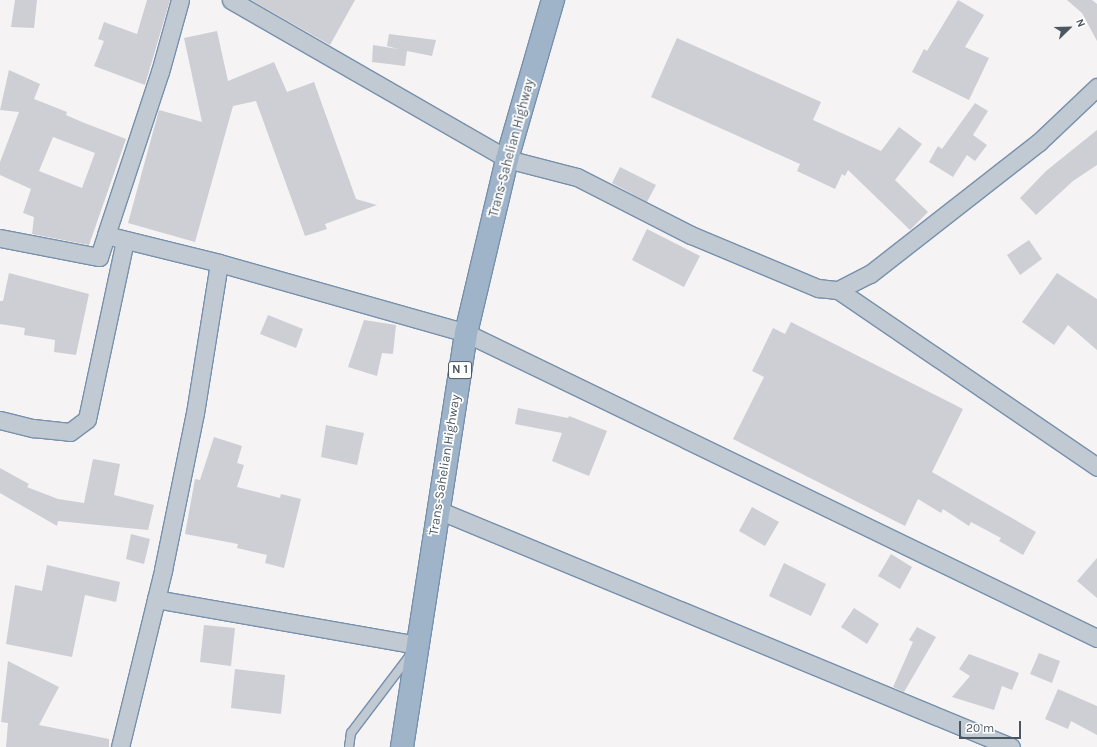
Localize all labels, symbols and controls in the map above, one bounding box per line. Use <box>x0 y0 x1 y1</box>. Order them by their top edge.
north arrow <box>1049 8 1089 48</box>
text: N <box>1073 17 1088 29</box>
street label: Trans-Sahelian Highway <box>486 77 538 219</box>
road number: N 1 <box>448 360 472 380</box>
street label: Trans-Sahelian Highway <box>426 394 464 536</box>
scale bar <box>961 713 1023 739</box>
text: 20 m <box>966 721 994 735</box>

